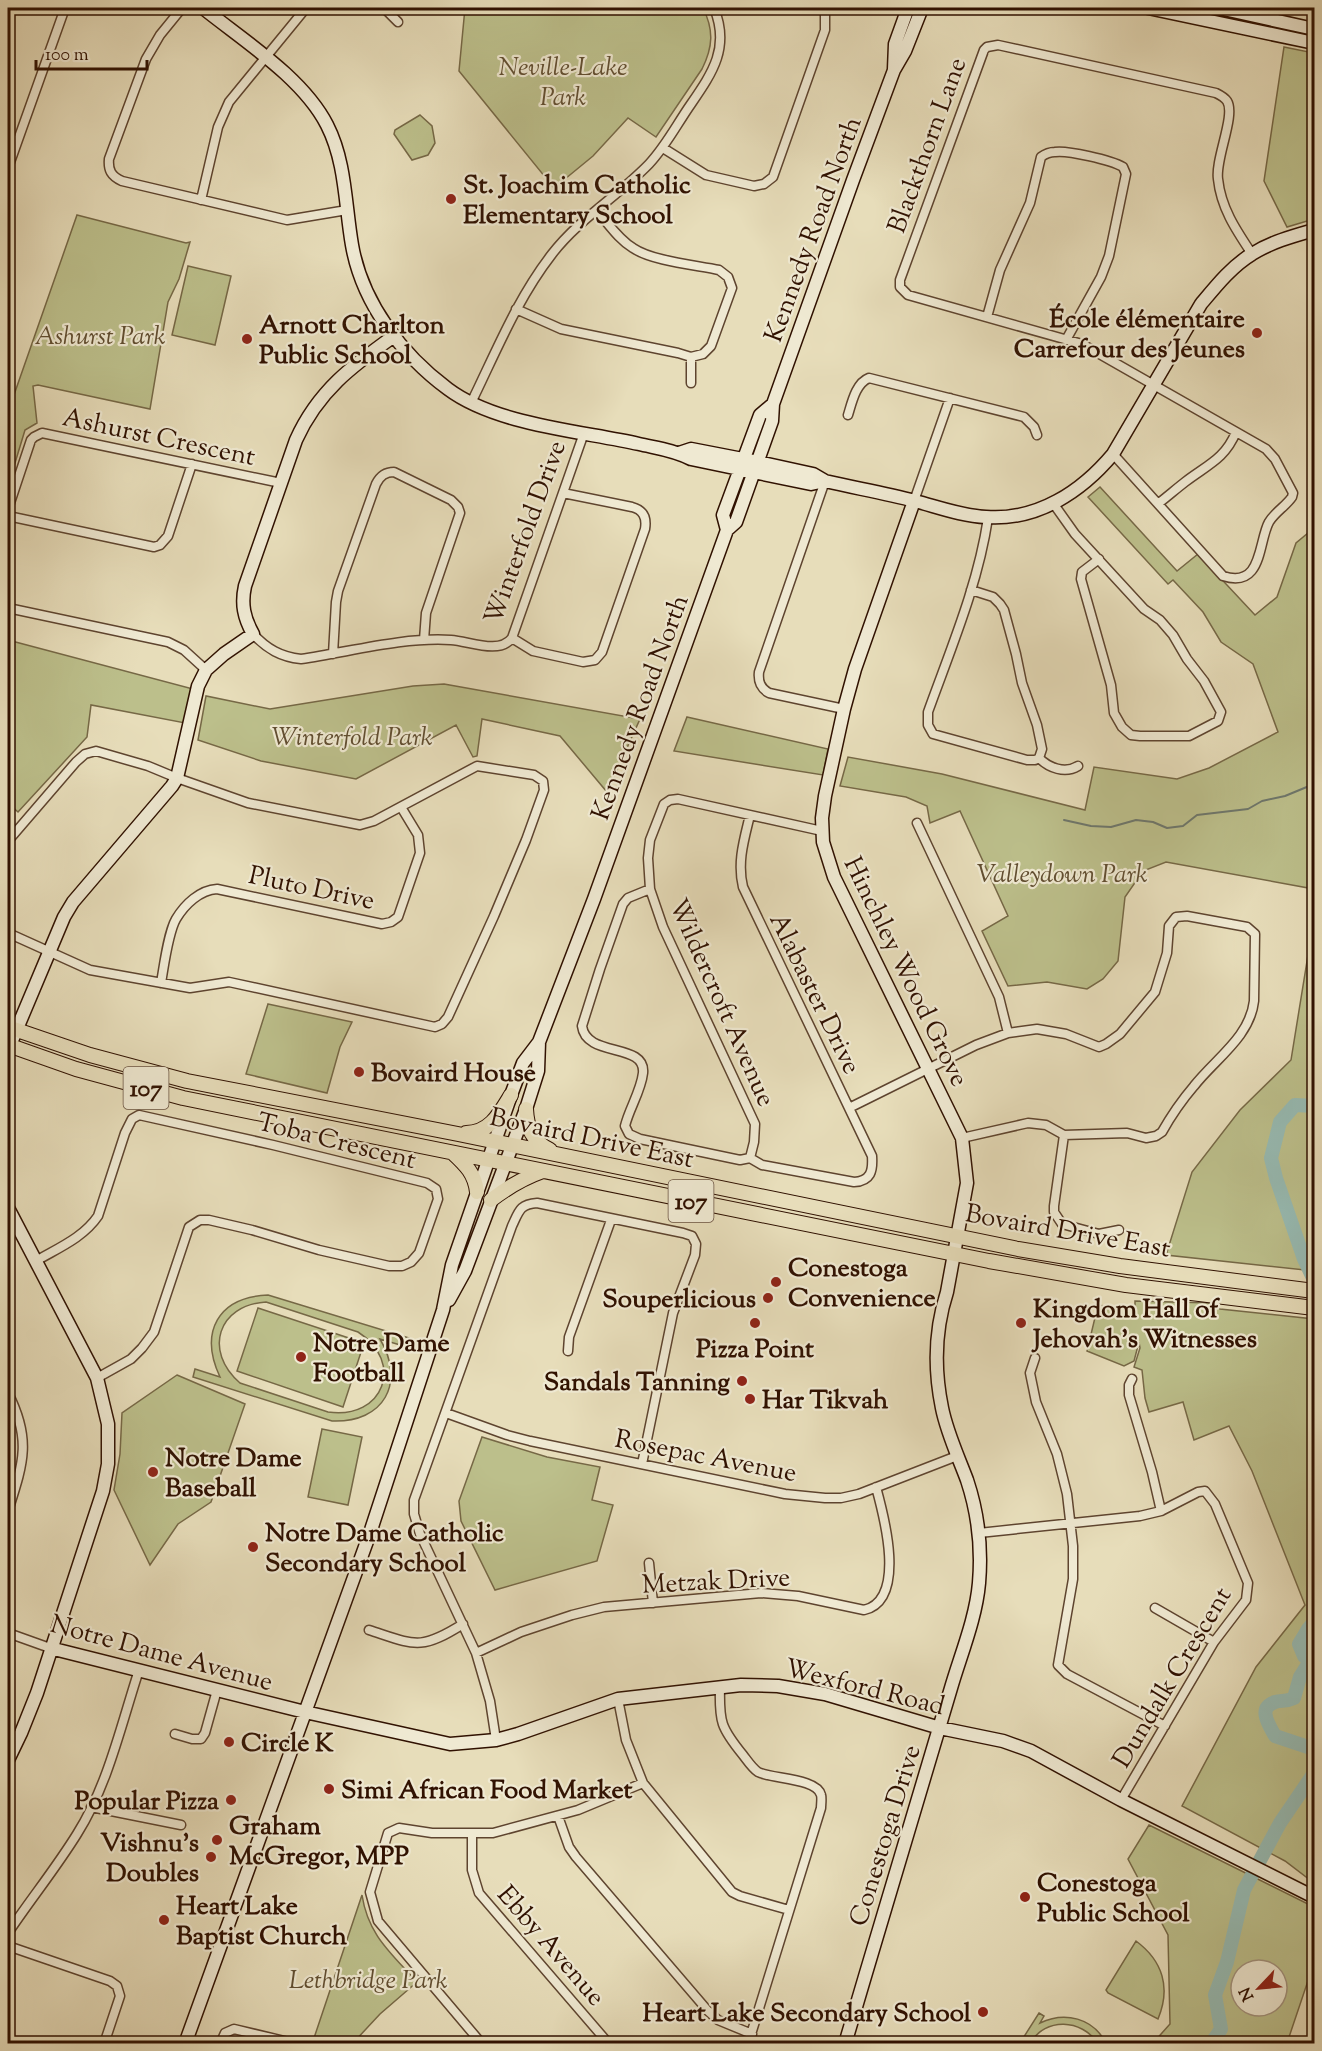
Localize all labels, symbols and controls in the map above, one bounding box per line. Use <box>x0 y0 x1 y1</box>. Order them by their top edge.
scale bar <box>36 33 147 71</box>
text: 100 m <box>45 43 89 69</box>
park label: Neville-Lake Park <box>499 50 628 117</box>
street label: Blackthorn Lane <box>879 53 977 239</box>
street label: Kennedy Road North <box>756 112 872 348</box>
place label: St. Joachim Catholic Elementary School <box>463 168 691 235</box>
marker: St. Joachim Catholic Elementary School <box>444 192 458 206</box>
place label: École élémentaire Carrefour des Jeunes <box>1014 302 1245 369</box>
place label: Arnott Charlton Public School <box>259 308 445 375</box>
park label: Ashurst Park <box>35 319 166 356</box>
marker: École élémentaire Carrefour des Jeunes <box>1250 326 1264 340</box>
marker: Arnott Charlton Public School <box>240 332 254 346</box>
street label: Ashurst Crescent <box>59 400 258 477</box>
street label: Winterfold Drive <box>476 436 577 630</box>
street label: Kennedy Road North <box>583 590 699 826</box>
park label: Winterfold Park <box>271 720 433 757</box>
street label: Hinchley Wood Grove <box>833 851 977 1093</box>
park label: Valleydown Park <box>977 857 1148 894</box>
street label: Pluto Drive <box>245 858 378 921</box>
street label: Wildercroft Avenue <box>658 893 783 1113</box>
street label: Alabaster Drive <box>759 907 869 1081</box>
place label: Bovaird House <box>371 1056 536 1093</box>
marker: Bovaird House <box>352 1065 366 1079</box>
road number: 107 <box>124 1067 168 1109</box>
street label: Bovaird Drive East <box>486 1100 697 1179</box>
street label: Toba Crescent <box>253 1105 420 1180</box>
road number: 107 <box>668 1180 714 1222</box>
street label: Bovaird Drive East <box>962 1196 1173 1269</box>
place label: Conestoga Convenience <box>788 1251 936 1318</box>
marker: Conestoga Convenience <box>769 1275 783 1289</box>
place label: Souperlicious <box>602 1282 756 1319</box>
marker: Souperlicious <box>761 1291 775 1305</box>
place label: Kingdom Hall of Jehovah's Witnesses <box>1031 1292 1257 1359</box>
marker: Pizza Point <box>748 1316 762 1330</box>
marker: Kingdom Hall of Jehovah's Witnesses <box>1014 1316 1028 1330</box>
place label: Notre Dame Football <box>313 1326 450 1393</box>
place label: Pizza Point <box>696 1332 814 1369</box>
marker: Notre Dame Football <box>294 1350 308 1364</box>
place label: Sandals Tanning <box>544 1365 730 1402</box>
marker: Sandals Tanning <box>735 1374 749 1388</box>
place label: Har Tikvah <box>762 1383 889 1420</box>
marker: Har Tikvah <box>743 1392 757 1406</box>
street label: Rosepac Avenue <box>611 1422 800 1493</box>
place label: Notre Dame Baseball <box>165 1441 302 1508</box>
marker: Notre Dame Baseball <box>146 1465 160 1479</box>
place label: Notre Dame Catholic Secondary School <box>265 1516 504 1583</box>
marker: Notre Dame Catholic Secondary School <box>246 1540 260 1554</box>
street label: Metzak Drive <box>641 1560 791 1605</box>
street label: Dundalk Crescent <box>1104 1581 1242 1776</box>
street label: Notre Dame Avenue <box>46 1607 277 1702</box>
street label: Wexford Road <box>781 1651 949 1726</box>
place label: Circle K <box>241 1726 334 1763</box>
marker: Circle K <box>222 1735 236 1749</box>
street label: Conestoga Drive <box>841 1741 932 1931</box>
place label: Simi African Food Market <box>341 1773 633 1810</box>
marker: Simi African Food Market <box>322 1782 336 1796</box>
place label: Popular Pizza <box>75 1784 219 1821</box>
marker: Popular Pizza <box>224 1793 238 1807</box>
place label: Graham McGregor, MPP <box>229 1809 409 1876</box>
place label: Vishnu's Doubles <box>100 1826 199 1893</box>
marker: Graham McGregor, MPP <box>210 1833 224 1847</box>
marker: Vishnu's Doubles <box>204 1850 218 1864</box>
place label: Conestoga Public School <box>1037 1866 1190 1933</box>
street label: Ebby Avenue <box>487 1878 613 2015</box>
place label: Heart Lake Baptist Church <box>176 1889 348 1956</box>
marker: Conestoga Public School <box>1018 1890 1032 1904</box>
marker: Heart Lake Baptist Church <box>157 1913 171 1927</box>
north arrow <box>1229 1958 1289 2018</box>
park label: Lethbridge Park <box>288 1963 448 2000</box>
text: N <box>1235 1982 1261 2004</box>
place label: Heart Lake Secondary School <box>643 1996 972 2033</box>
marker: Heart Lake Secondary School <box>976 2005 990 2019</box>

